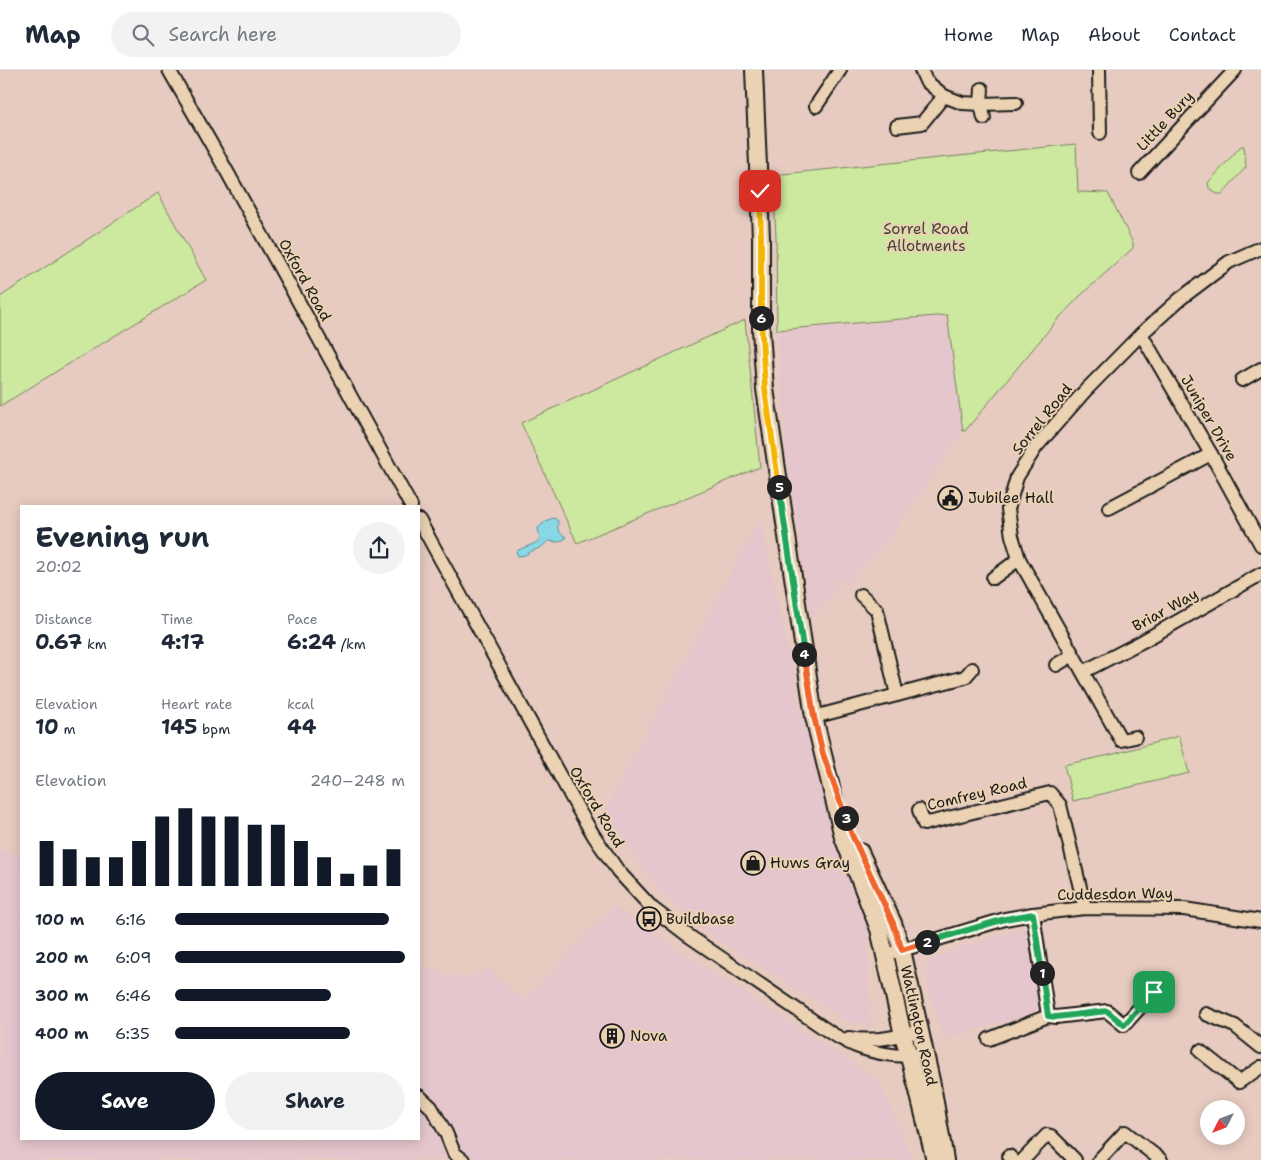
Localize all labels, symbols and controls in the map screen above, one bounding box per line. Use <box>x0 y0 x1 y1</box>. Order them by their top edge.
search box <box>111 12 461 57</box>
text: Map <box>25 19 81 51</box>
icon: search <box>129 21 157 49</box>
text: Search here <box>169 22 277 47</box>
text: Home <box>944 23 993 47</box>
text: Map <box>1021 23 1060 47</box>
text: About <box>1088 23 1141 47</box>
text: Contact <box>1169 23 1236 47</box>
street label: Little Bury <box>1132 87 1198 155</box>
pin <box>739 170 781 212</box>
icon: check <box>746 177 774 205</box>
park label: Sorrel Road Allotments <box>883 219 969 256</box>
street label: Oxford Road <box>274 235 336 325</box>
pin: 6 <box>748 306 774 330</box>
text: 6 <box>757 309 766 327</box>
street label: Juniper Drive <box>1176 371 1242 465</box>
street label: Sorrel Road <box>1007 379 1077 459</box>
pin: 5 <box>766 474 792 500</box>
text: 5 <box>775 478 784 496</box>
public building icon: Jubilee Hall <box>937 485 963 511</box>
place label: Jubilee Hall <box>968 488 1054 508</box>
text: Evening run <box>35 518 210 556</box>
button: share <box>353 522 405 574</box>
text: 20:02 <box>35 556 82 577</box>
street label: Briar Way <box>1129 584 1201 636</box>
text: Distance <box>35 610 92 628</box>
text: Time <box>161 610 193 628</box>
text: Pace <box>287 610 318 628</box>
text: 0.67 <box>35 628 82 656</box>
text: 4:17 <box>161 628 204 656</box>
text: 6:24 <box>287 628 336 656</box>
text: km <box>82 635 107 653</box>
text: /km <box>336 635 366 653</box>
pin: 4 <box>792 642 816 666</box>
text: 4 <box>800 645 809 663</box>
text: Elevation <box>35 695 98 713</box>
text: Heart rate <box>161 695 232 713</box>
text: kcal <box>287 695 314 713</box>
text: 10 <box>35 713 59 741</box>
text: 145 <box>161 713 197 741</box>
text: 44 <box>287 713 316 741</box>
text: m <box>59 720 75 738</box>
text: bpm <box>197 720 230 738</box>
street label: Oxford Road <box>565 763 629 852</box>
text: Elevation <box>35 770 107 791</box>
text: 240–248 m <box>310 770 405 791</box>
street label: Comfrey Road <box>925 773 1029 815</box>
pin: 3 <box>834 806 858 830</box>
text: 3 <box>842 809 851 827</box>
shop icon: Huws Gray <box>740 850 766 876</box>
place label: Huws Gray <box>770 853 850 873</box>
street label: Cuddesdon Way <box>1057 883 1173 905</box>
bus stop icon: Buildbase <box>636 906 662 932</box>
text: 100 m <box>35 909 84 930</box>
text: 6:16 <box>115 909 146 930</box>
place label: Buildbase <box>666 909 735 929</box>
pin: 2 <box>914 930 940 954</box>
text: 2 <box>923 933 932 951</box>
text: 200 m <box>35 947 88 968</box>
text: 6:09 <box>115 947 151 968</box>
pin: 1 <box>1030 960 1054 986</box>
street label: Watlington Road <box>896 963 942 1088</box>
text: 1 <box>1039 964 1046 982</box>
pin <box>1133 971 1175 1013</box>
icon: arrive <box>1140 978 1168 1006</box>
text: 300 m <box>35 985 89 1006</box>
text: 6:46 <box>115 985 151 1006</box>
text: 400 m <box>35 1023 89 1044</box>
text: 6:35 <box>115 1023 150 1044</box>
building icon: Nova <box>599 1023 625 1049</box>
place label: Nova <box>630 1026 668 1046</box>
button: Save <box>35 1072 215 1130</box>
button: Share <box>225 1072 405 1130</box>
north arrow <box>1200 1100 1245 1145</box>
map controls <box>1200 1100 1245 1145</box>

